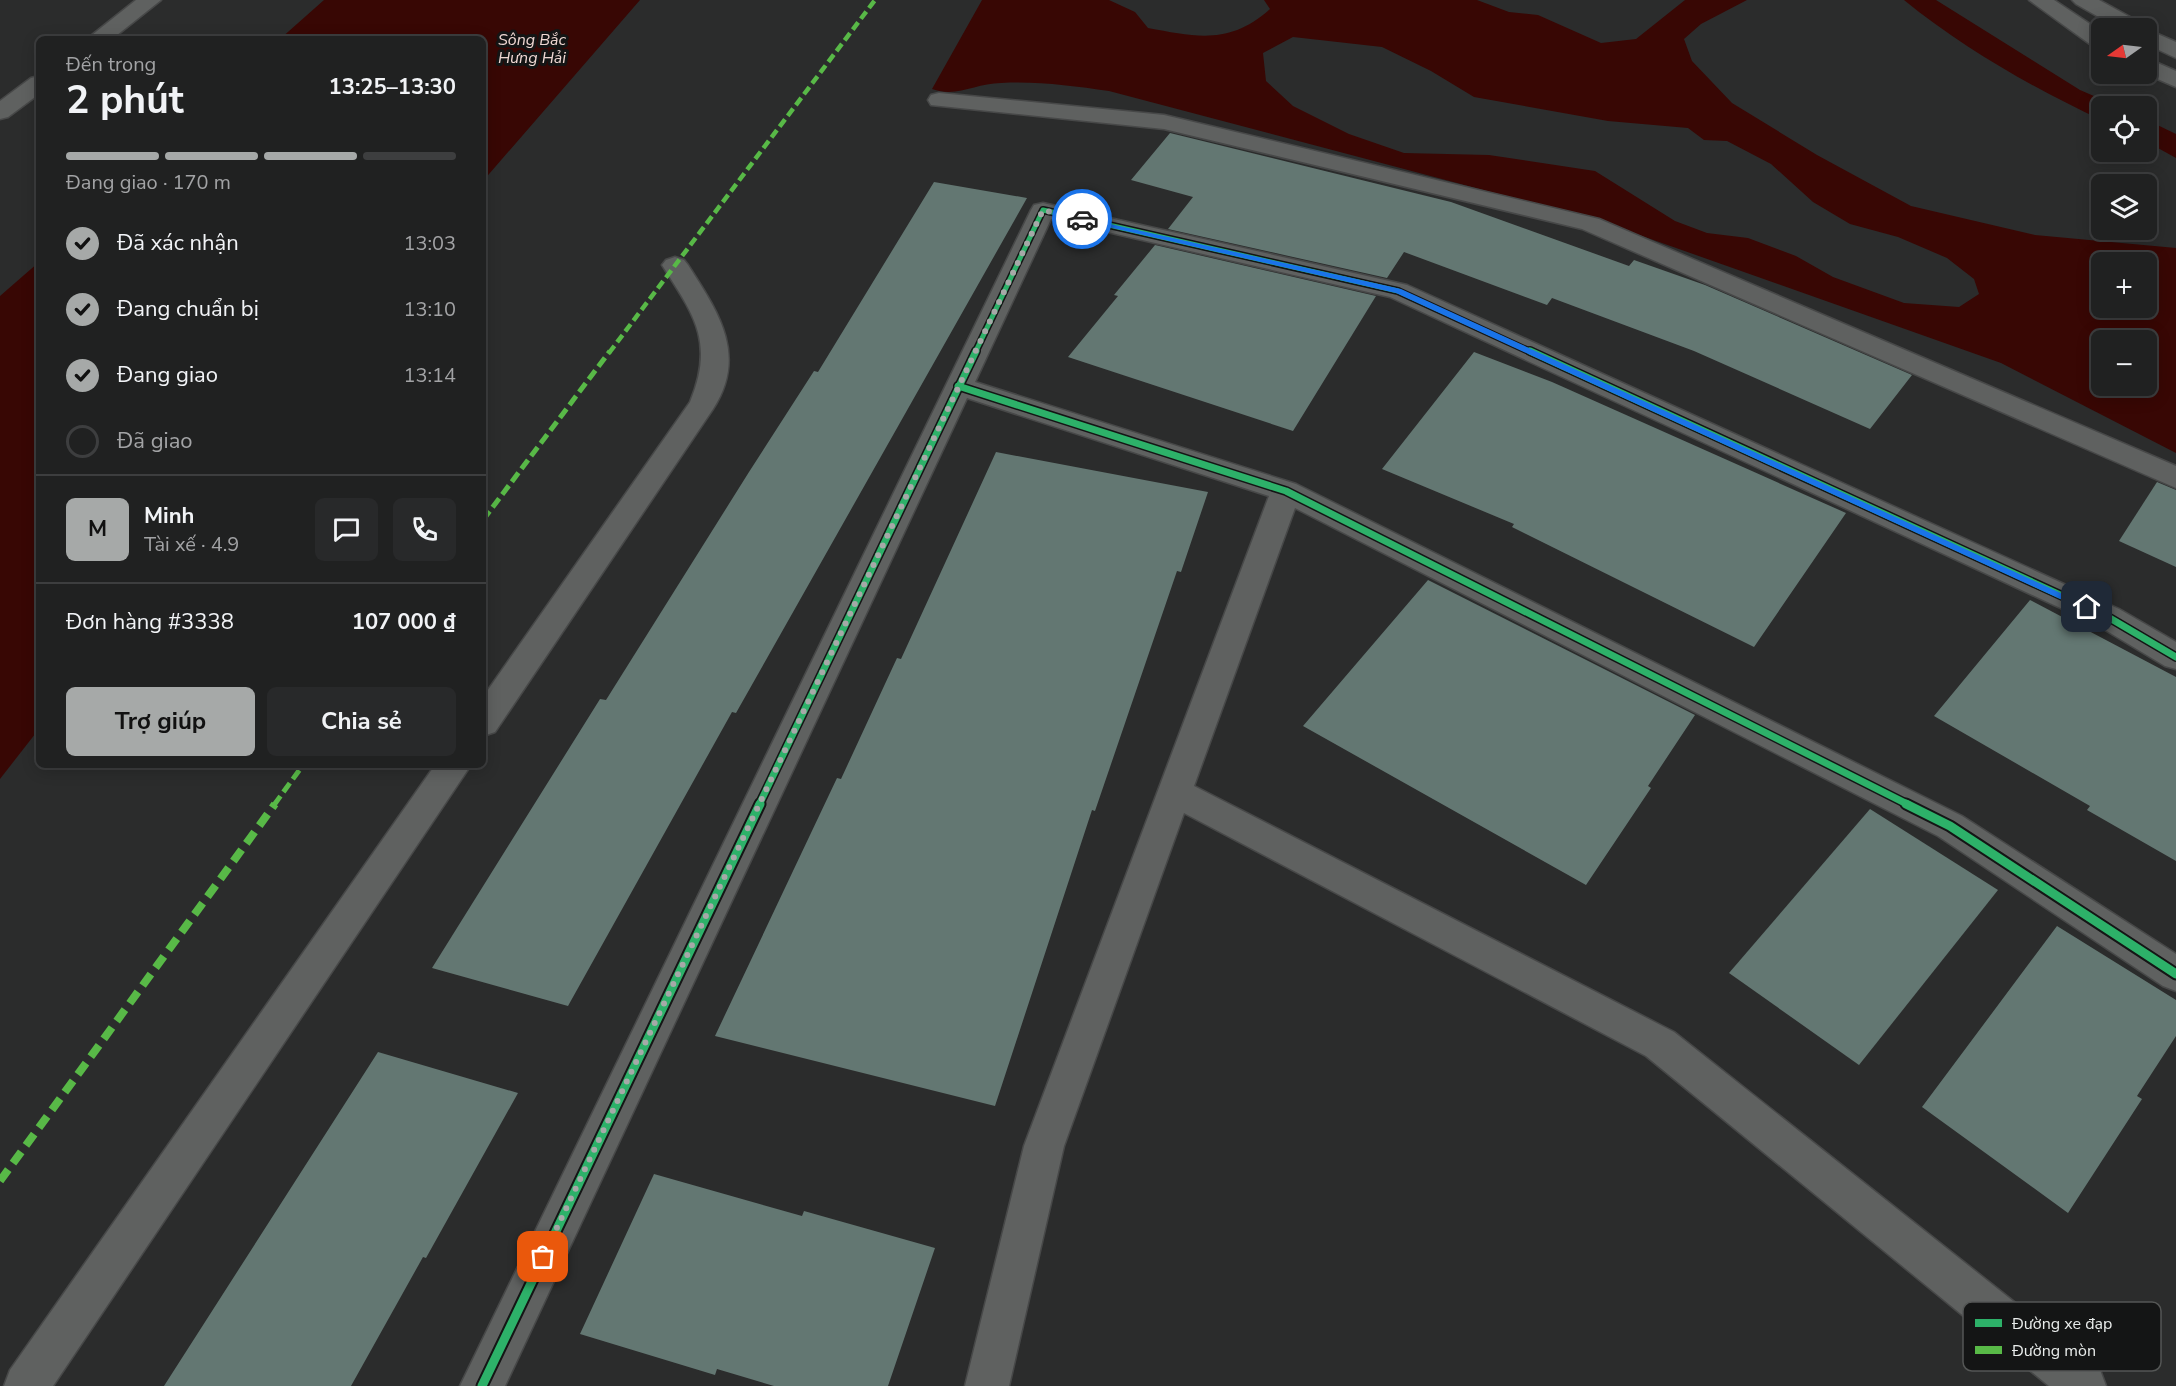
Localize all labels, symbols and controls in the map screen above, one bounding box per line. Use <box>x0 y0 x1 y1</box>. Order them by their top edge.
north arrow <box>2091 18 2157 84</box>
map controls <box>2091 18 2157 396</box>
water label: Sông Bắc Hưng Hải <box>498 29 567 69</box>
text: Đến trong <box>66 51 156 78</box>
text: 13:25–13:30 <box>328 72 456 102</box>
text: 2 phút <box>66 74 184 127</box>
button: locate <box>2091 96 2157 162</box>
text: Đang giao · 170 m <box>66 169 231 196</box>
button: layers <box>2091 174 2157 240</box>
courier <box>1052 189 1112 249</box>
icon: car <box>1066 203 1099 236</box>
icon: check <box>66 227 99 260</box>
text: Đã xác nhận <box>117 228 239 258</box>
text: 13:03 <box>403 230 456 257</box>
button: + <box>2091 252 2157 318</box>
icon: check <box>66 293 99 326</box>
text: Đang chuẩn bị <box>117 294 259 324</box>
text: 13:10 <box>403 296 456 323</box>
button: − <box>2091 330 2157 396</box>
icon: check <box>66 359 99 392</box>
text: Đang giao <box>117 360 218 390</box>
text: 13:14 <box>403 362 456 389</box>
text: Đã giao <box>117 426 193 456</box>
button: chat <box>315 498 378 561</box>
button: phone <box>393 498 456 561</box>
text: Minh <box>144 501 194 531</box>
text: M <box>88 514 107 544</box>
text: Tài xế · 4.9 <box>144 531 239 558</box>
pin <box>2061 581 2112 632</box>
icon: home <box>2070 590 2103 623</box>
text: Đơn hàng #3338 <box>66 607 234 637</box>
text: 107 000 ₫ <box>352 607 456 637</box>
button: Trợ giúp <box>66 687 255 756</box>
button: Chia sẻ <box>267 687 456 756</box>
pin <box>517 1231 568 1282</box>
icon: bag <box>526 1240 559 1273</box>
legend <box>1963 1302 2161 1371</box>
text: Đường xe đạp <box>2011 1313 2112 1335</box>
text: Đường mòn <box>2011 1340 2096 1362</box>

